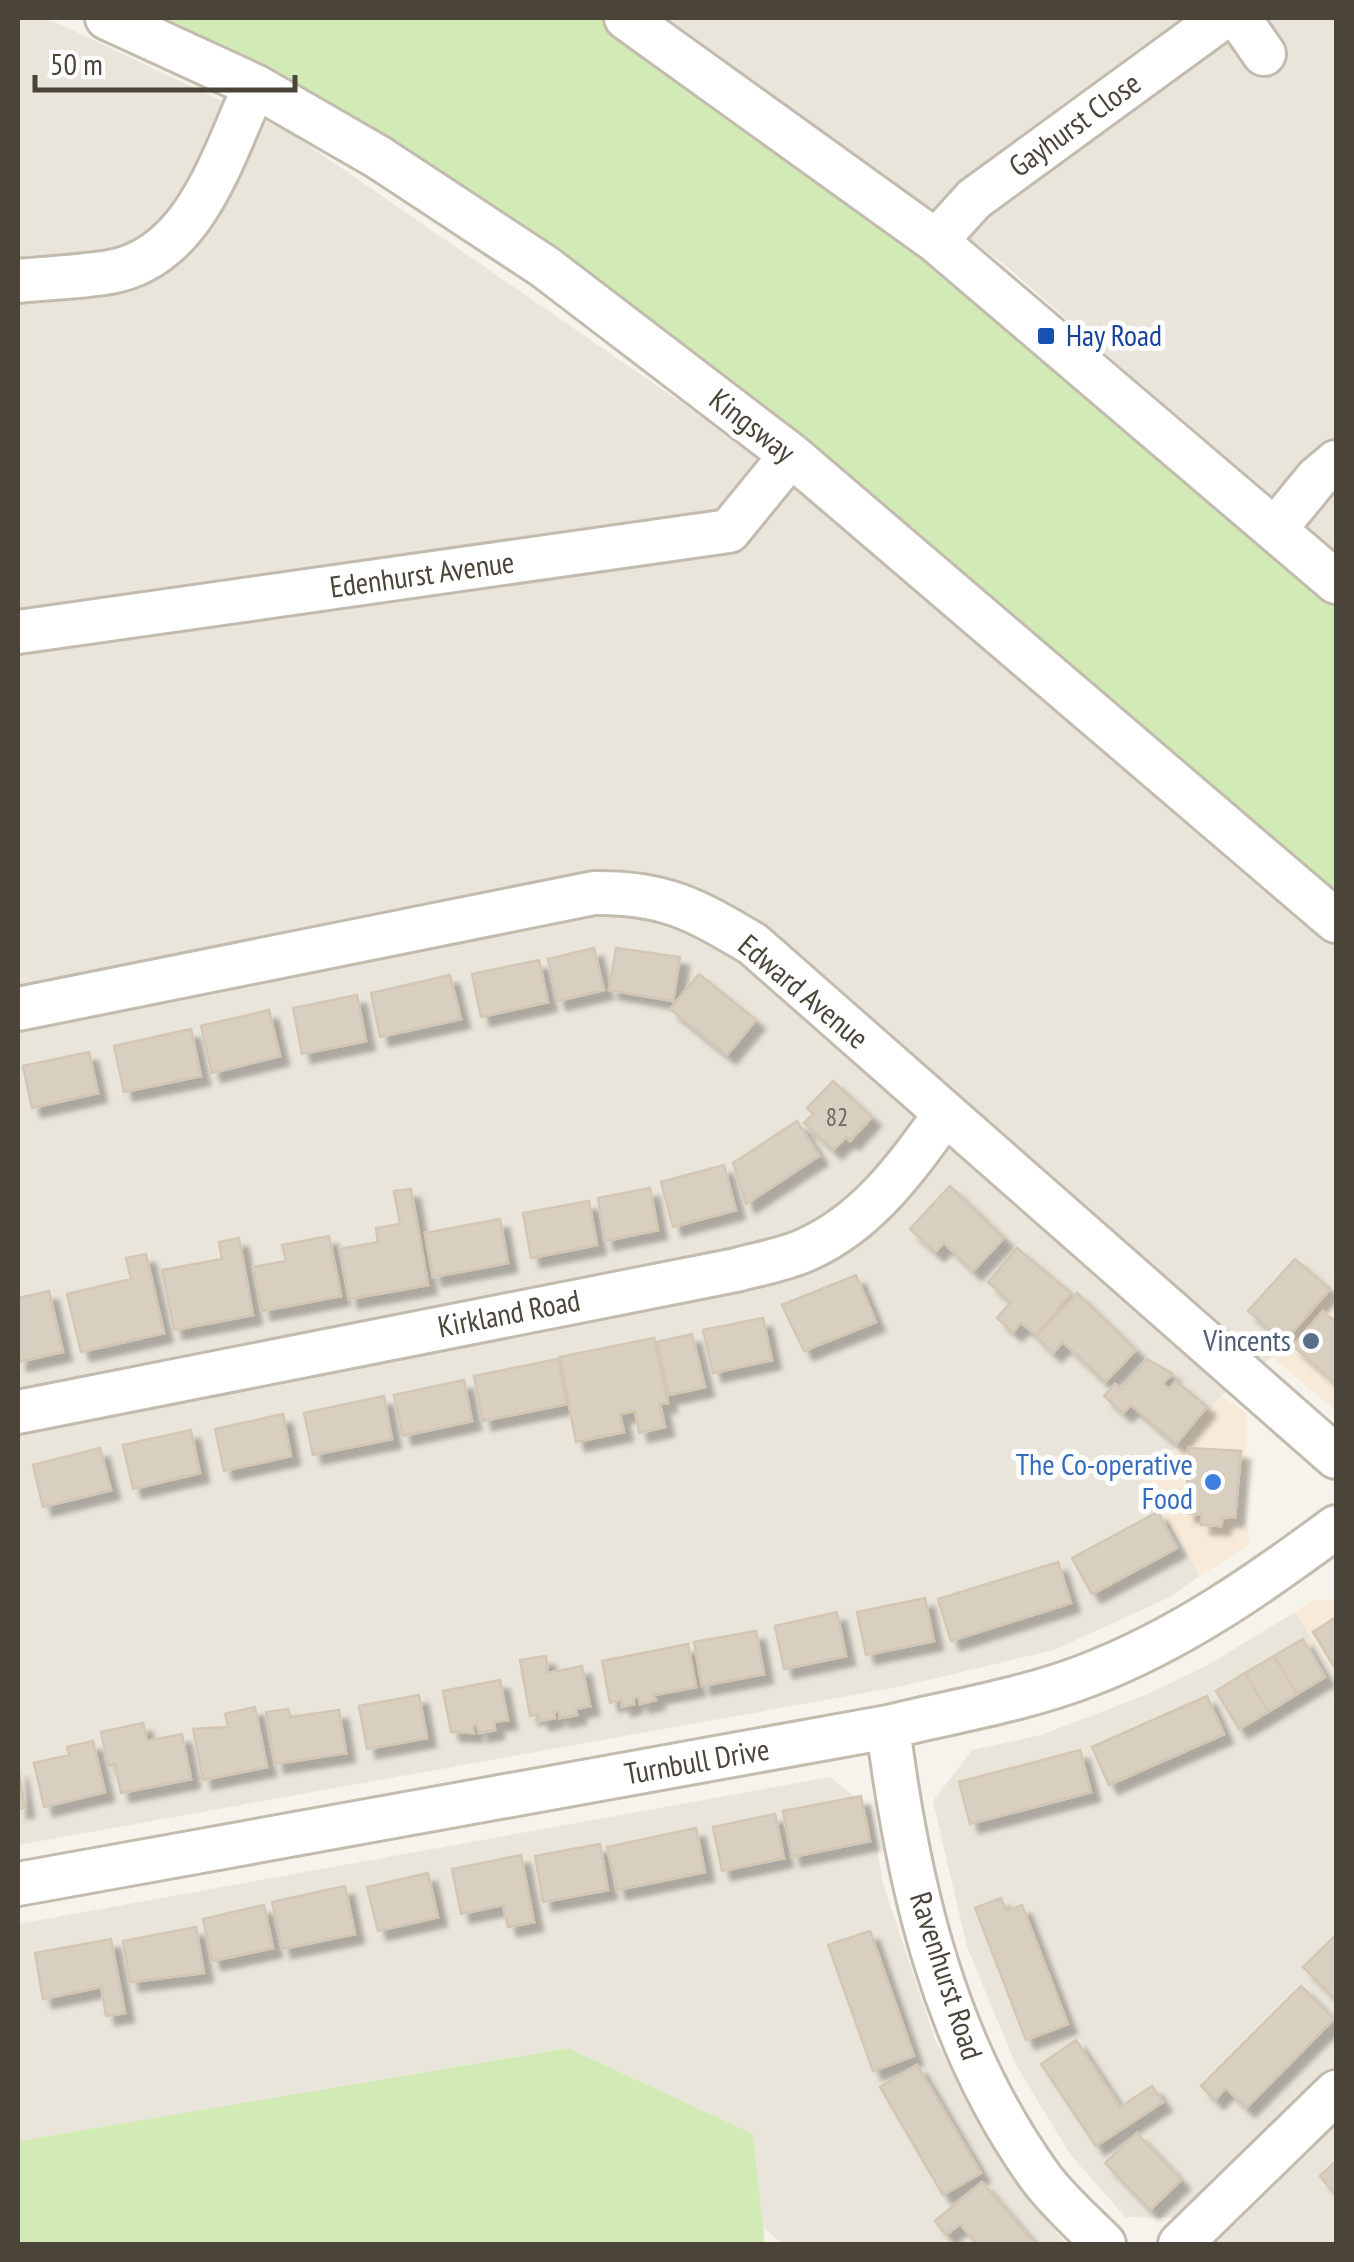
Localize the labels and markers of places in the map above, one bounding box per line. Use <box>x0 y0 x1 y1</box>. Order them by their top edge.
place label: Hay Road <box>1066 315 1162 354</box>
marker: Hay Road <box>1035 325 1057 347</box>
place label: Vincents <box>1202 1320 1291 1359</box>
marker: Vincents <box>1300 1330 1322 1352</box>
place label: The Co-operative Food <box>1016 1444 1193 1517</box>
marker: The Co-operative Food <box>1202 1471 1224 1493</box>

